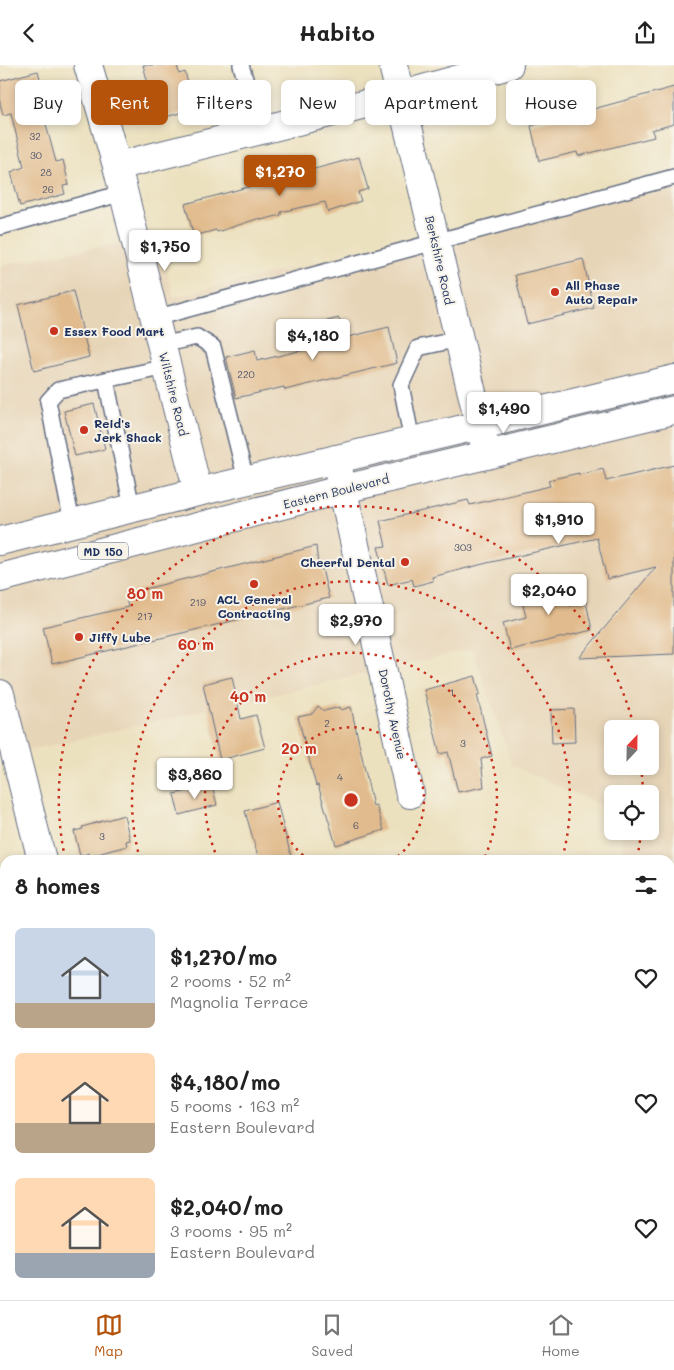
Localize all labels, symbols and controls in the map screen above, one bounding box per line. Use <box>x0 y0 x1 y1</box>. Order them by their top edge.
text: Habito <box>299 18 375 47</box>
icon: back <box>15 19 43 47</box>
icon: share <box>631 19 659 47</box>
chip: Buy <box>15 80 81 125</box>
chip: Rent <box>91 80 168 125</box>
chip: Filters <box>178 80 271 125</box>
chip: New <box>281 80 355 125</box>
chip: Apartment <box>365 80 496 125</box>
chip: House <box>506 80 596 125</box>
house number: 32 <box>29 129 41 143</box>
house number: 30 <box>30 148 42 162</box>
pin: $1,270 <box>239 155 321 197</box>
text: $1,270 <box>255 160 305 181</box>
house number: 28 <box>40 165 52 179</box>
house number: 26 <box>42 182 54 196</box>
street label: Berkshire Road <box>422 214 458 306</box>
pin: $1,750 <box>124 229 206 272</box>
text: $1,750 <box>140 235 190 256</box>
place label: All Phase Auto Repair <box>565 277 638 307</box>
marker: All Phase Auto Repair <box>549 286 561 298</box>
pin: $4,180 <box>272 319 354 361</box>
place label: Essex Food Mart <box>64 323 164 339</box>
text: $4,180 <box>287 324 339 345</box>
marker: Essex Food Mart <box>48 325 60 337</box>
street label: Wiltshire Road <box>156 350 192 438</box>
house number: 220 <box>237 367 255 381</box>
pin: $1,490 <box>463 391 545 434</box>
text: $1,490 <box>478 397 530 418</box>
place label: Reid's Jerk Shack <box>94 415 162 445</box>
marker: Reid's Jerk Shack <box>78 424 90 436</box>
street label: Eastern Boulevard <box>281 470 391 512</box>
pin: $1,910 <box>518 503 600 545</box>
text: $1,910 <box>535 508 583 529</box>
house number: 303 <box>454 540 472 554</box>
road number: MD 150 <box>78 543 128 559</box>
place label: Cheerful Dental <box>300 554 395 570</box>
marker: Cheerful Dental <box>399 556 411 568</box>
pin: $2,040 <box>508 573 590 616</box>
marker: ACL General Contracting <box>248 578 260 590</box>
text: $2,040 <box>522 579 576 600</box>
text: 80 m <box>127 583 163 603</box>
place label: ACL General Contracting <box>216 591 292 621</box>
house number: 219 <box>190 595 206 609</box>
pin: $2,970 <box>315 603 397 646</box>
house number: 217 <box>137 609 153 623</box>
text: $2,970 <box>330 609 382 630</box>
place label: Jiffy Lube <box>89 629 151 645</box>
marker: Jiffy Lube <box>73 631 85 643</box>
text: 60 m <box>178 634 214 654</box>
street label: Dorothy Avenue <box>376 667 410 761</box>
house number: 1 <box>450 685 454 699</box>
text: 40 m <box>230 686 266 706</box>
house number: 2 <box>324 716 330 730</box>
north arrow <box>604 720 659 775</box>
map controls <box>604 720 659 840</box>
house number: 3 <box>460 736 466 750</box>
text: 20 m <box>281 738 317 758</box>
pin: $3,860 <box>154 757 236 800</box>
text: $3,860 <box>168 763 222 784</box>
house number: 4 <box>337 770 343 784</box>
button: locate <box>604 785 659 840</box>
centre of rings <box>342 791 360 809</box>
house number: 6 <box>353 818 359 832</box>
house number: 3 <box>99 829 105 843</box>
icon: filters <box>632 871 660 899</box>
text: 8 homes <box>15 872 100 899</box>
text: $1,270/mo <box>170 943 277 970</box>
icon: home <box>55 948 115 1008</box>
icon: heart <box>632 964 660 992</box>
text: 2 rooms · 52 m² <box>170 970 291 991</box>
text: Magnolia Terrace <box>170 991 309 1012</box>
text: $4,180/mo <box>170 1068 280 1095</box>
icon: home <box>55 1073 115 1133</box>
icon: heart <box>632 1089 660 1117</box>
text: 5 rooms · 163 m² <box>170 1095 299 1116</box>
text: Eastern Boulevard <box>170 1116 315 1137</box>
text: $2,040/mo <box>170 1193 283 1220</box>
icon: home <box>55 1198 115 1258</box>
icon: heart <box>632 1214 660 1242</box>
text: 3 rooms · 95 m² <box>170 1220 292 1241</box>
text: Eastern Boulevard <box>170 1241 315 1262</box>
tab: Map <box>94 1311 123 1360</box>
tab: Saved <box>311 1311 353 1360</box>
tab: Home <box>542 1311 580 1360</box>

